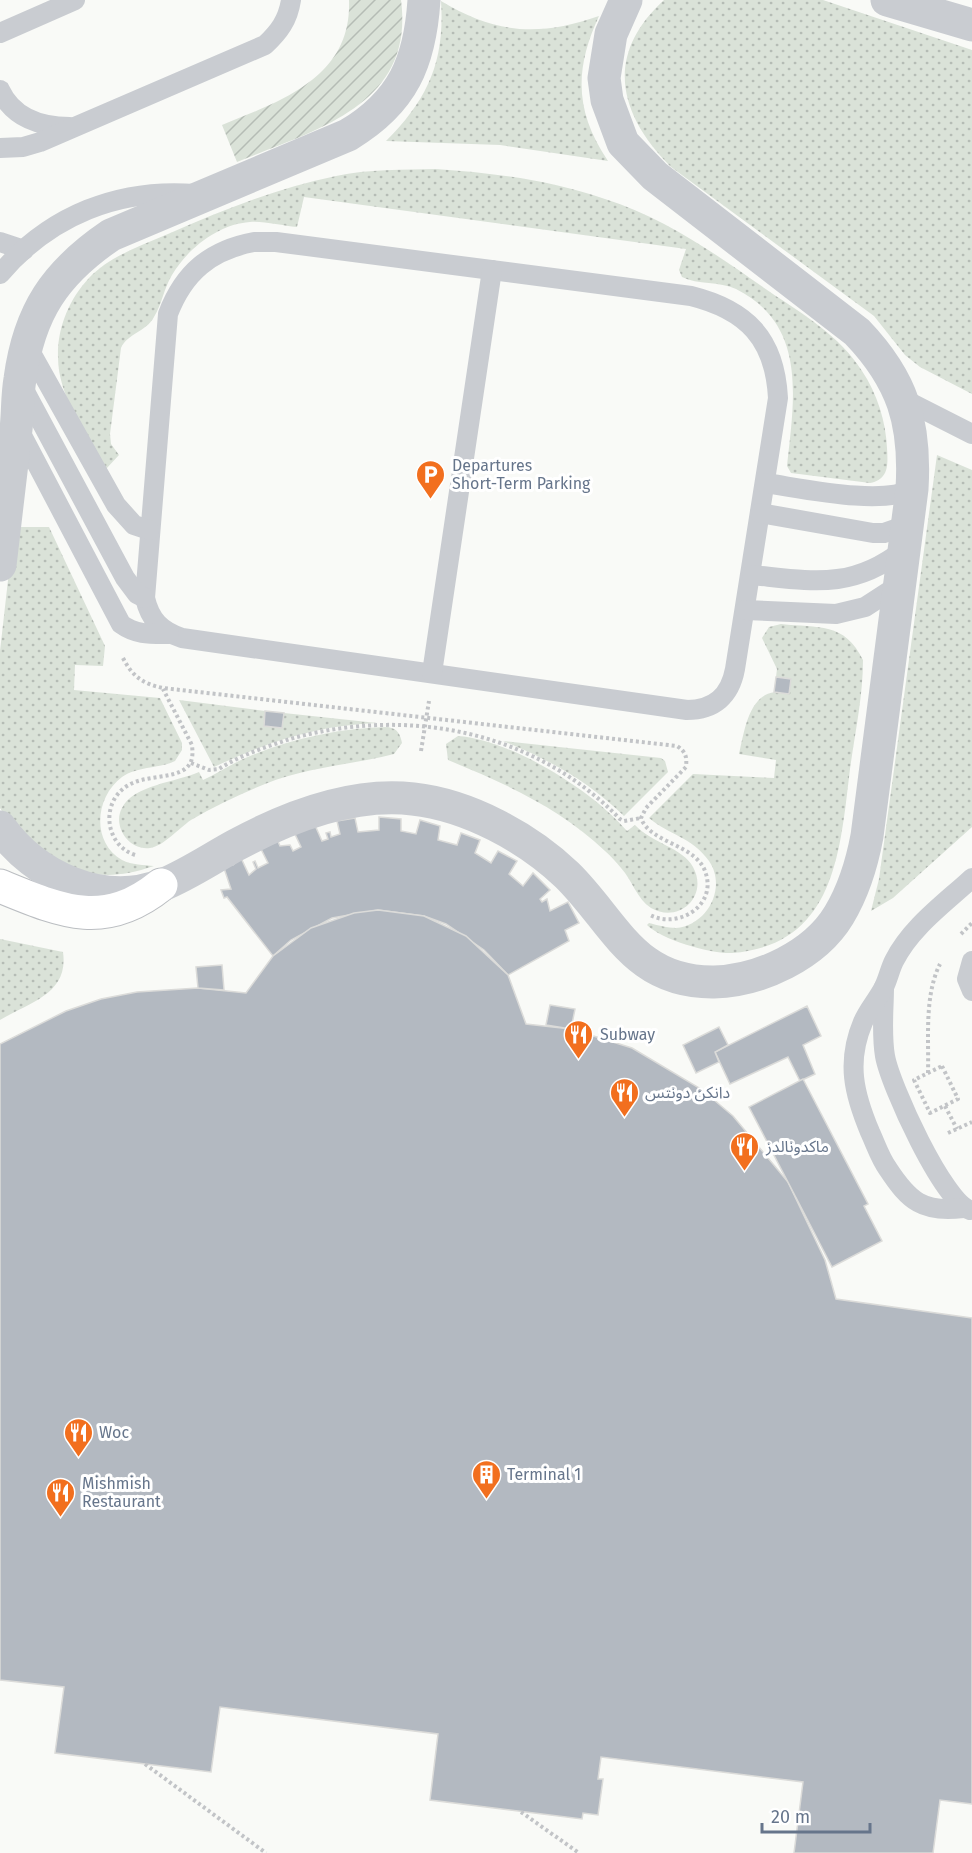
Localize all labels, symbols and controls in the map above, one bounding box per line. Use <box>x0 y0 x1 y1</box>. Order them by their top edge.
place label: Departures Short-Term Parking <box>452 456 591 493</box>
parking icon: Departures Short-Term Parking <box>415 458 447 500</box>
restaurant icon: Subway <box>563 1018 595 1060</box>
place label: Subway <box>600 1025 655 1044</box>
restaurant icon: دانكن دونتس <box>608 1076 640 1118</box>
place label: دانكن دونتس <box>645 1083 730 1102</box>
restaurant icon: ماكدونالدز <box>729 1130 761 1172</box>
place label: ماكدونالدز <box>765 1137 829 1156</box>
restaurant icon: Woc <box>62 1416 94 1458</box>
place label: Woc <box>99 1423 129 1442</box>
building icon: Terminal 1 <box>470 1458 502 1500</box>
place label: Terminal 1 <box>507 1465 581 1484</box>
place label: Mishmish Restaurant <box>82 1474 161 1511</box>
restaurant icon: Mishmish Restaurant <box>45 1476 77 1518</box>
scale bar <box>762 1796 870 1834</box>
text: 20 m <box>771 1806 810 1828</box>

